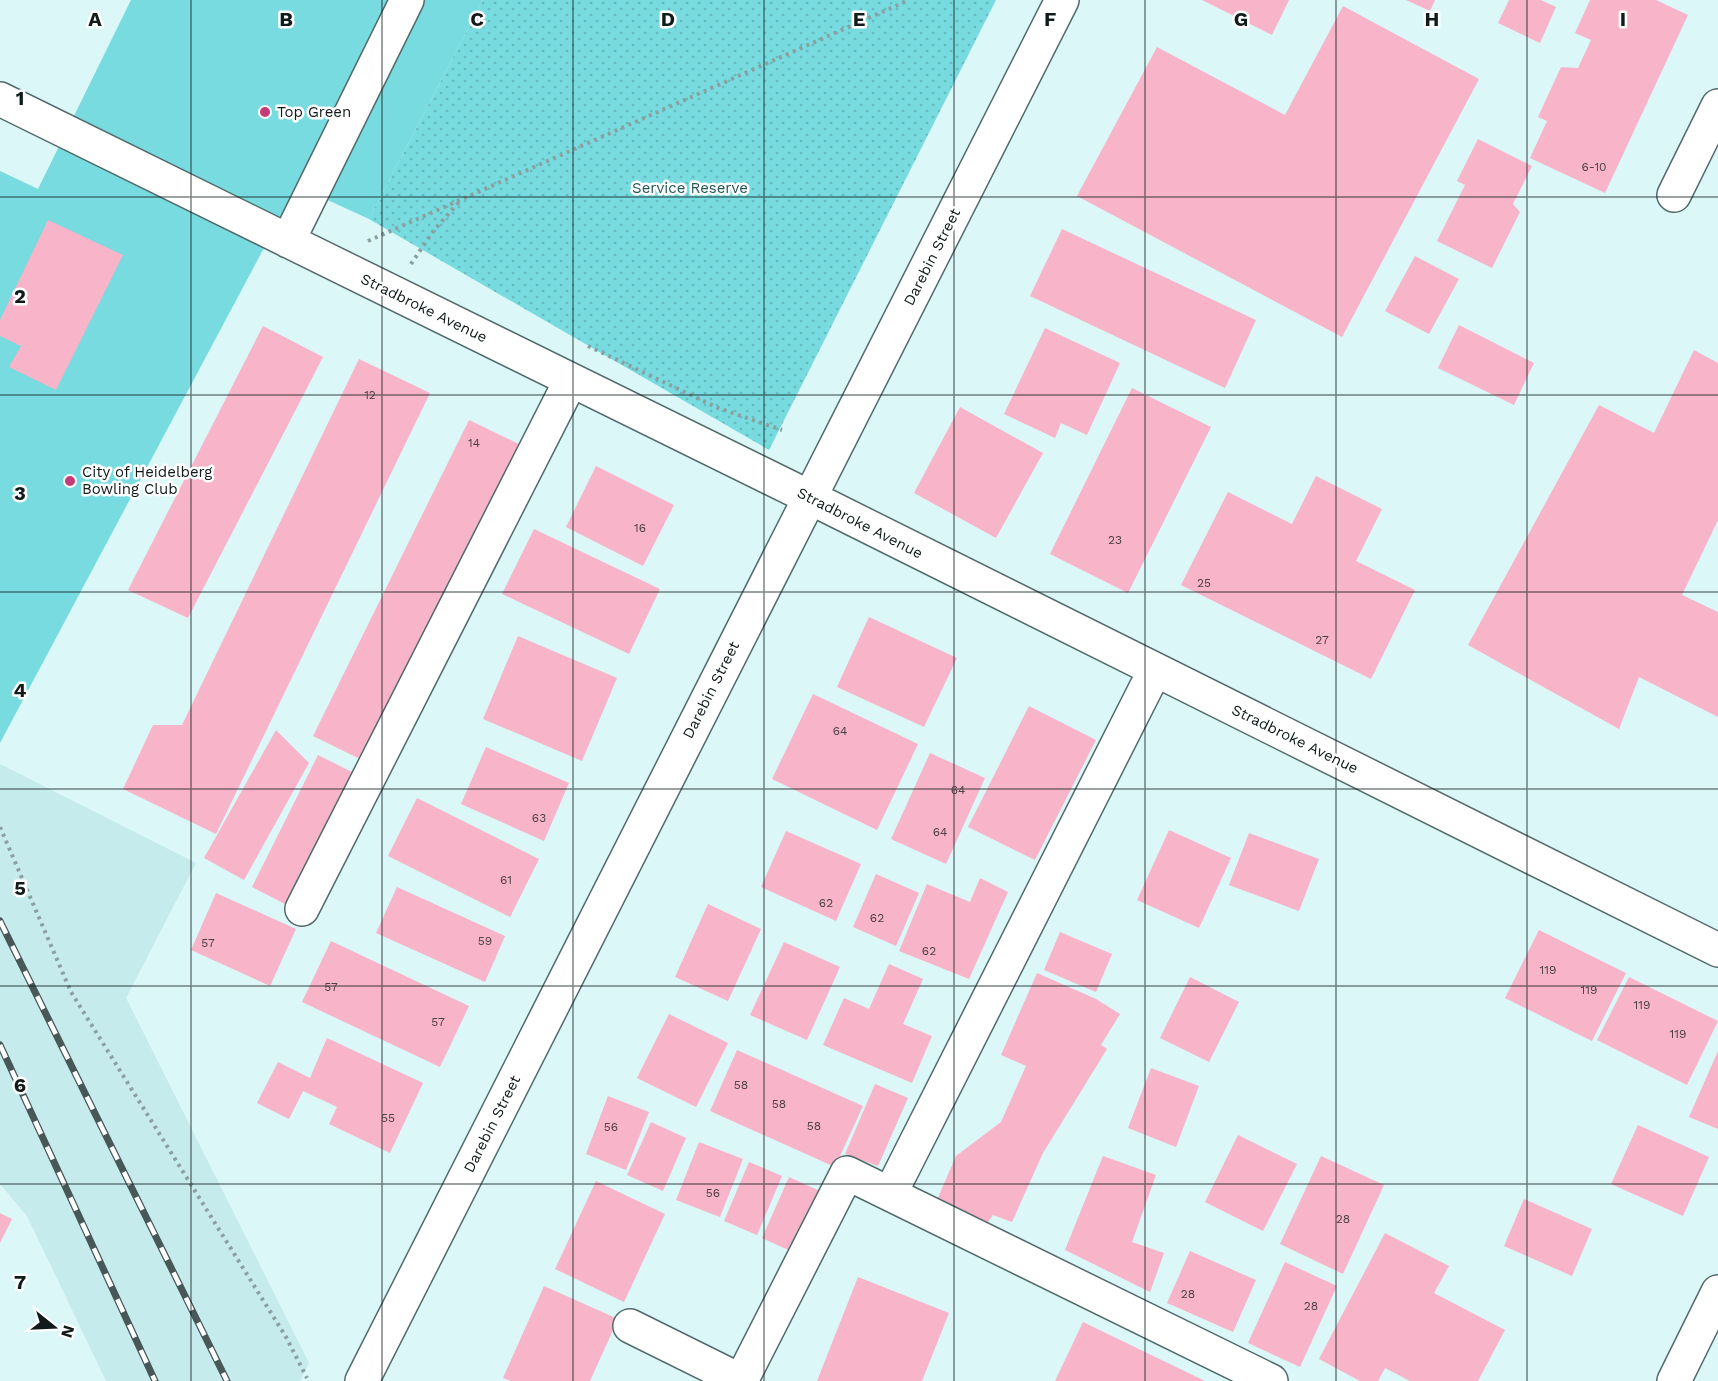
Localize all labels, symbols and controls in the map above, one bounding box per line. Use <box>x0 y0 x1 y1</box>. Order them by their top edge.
text: A <box>88 7 102 31</box>
text: B <box>279 7 293 31</box>
text: C <box>470 7 484 31</box>
text: D <box>661 7 675 31</box>
text: E <box>853 7 865 31</box>
text: F <box>1044 7 1056 31</box>
text: G <box>1234 7 1248 31</box>
text: H <box>1425 7 1439 31</box>
text: I <box>1620 7 1626 31</box>
text: 1 <box>16 86 24 110</box>
place label: Top Green <box>277 103 351 121</box>
marker: Top Green <box>258 105 272 119</box>
house number: 6-10 <box>1581 160 1607 174</box>
park label: Service Reserve <box>632 179 748 197</box>
street label: Darebin Street <box>900 205 965 309</box>
street label: Stradbroke Avenue <box>358 270 490 346</box>
text: 2 <box>14 284 26 308</box>
house number: 12 <box>364 388 376 402</box>
house number: 14 <box>468 436 480 450</box>
place label: City of Heidelberg Bowling Club <box>82 463 212 498</box>
marker: City of Heidelberg Bowling Club <box>63 474 77 488</box>
text: 3 <box>14 481 26 505</box>
street label: Stradbroke Avenue <box>794 484 926 562</box>
house number: 16 <box>634 521 646 535</box>
house number: 23 <box>1108 533 1122 547</box>
house number: 25 <box>1197 576 1211 590</box>
house number: 27 <box>1315 633 1329 647</box>
street label: Darebin Street <box>679 638 744 742</box>
text: 4 <box>14 678 27 702</box>
street label: Stradbroke Avenue <box>1229 701 1361 777</box>
house number: 64 <box>833 724 847 738</box>
house number: 64 <box>951 783 965 797</box>
house number: 63 <box>532 811 546 825</box>
house number: 64 <box>933 825 947 839</box>
house number: 61 <box>500 873 512 887</box>
text: 5 <box>14 876 26 900</box>
house number: 62 <box>819 896 833 910</box>
house number: 62 <box>870 911 884 925</box>
house number: 59 <box>478 934 492 948</box>
house number: 57 <box>201 936 215 950</box>
house number: 62 <box>922 944 936 958</box>
house number: 119 <box>1540 963 1556 977</box>
house number: 57 <box>324 980 338 994</box>
house number: 119 <box>1581 983 1597 997</box>
house number: 119 <box>1634 998 1650 1012</box>
house number: 57 <box>431 1015 445 1029</box>
house number: 119 <box>1670 1027 1686 1041</box>
street label: Darebin Street <box>460 1072 525 1176</box>
text: 6 <box>14 1073 26 1097</box>
house number: 58 <box>734 1078 748 1092</box>
house number: 58 <box>772 1097 786 1111</box>
house number: 55 <box>381 1111 395 1125</box>
house number: 58 <box>807 1119 821 1133</box>
house number: 56 <box>604 1120 618 1134</box>
house number: 56 <box>706 1186 720 1200</box>
house number: 28 <box>1336 1212 1350 1226</box>
text: 7 <box>14 1270 26 1294</box>
house number: 28 <box>1181 1287 1195 1301</box>
north arrow <box>24 1297 84 1357</box>
house number: 28 <box>1304 1299 1318 1313</box>
text: N <box>57 1323 79 1340</box>

